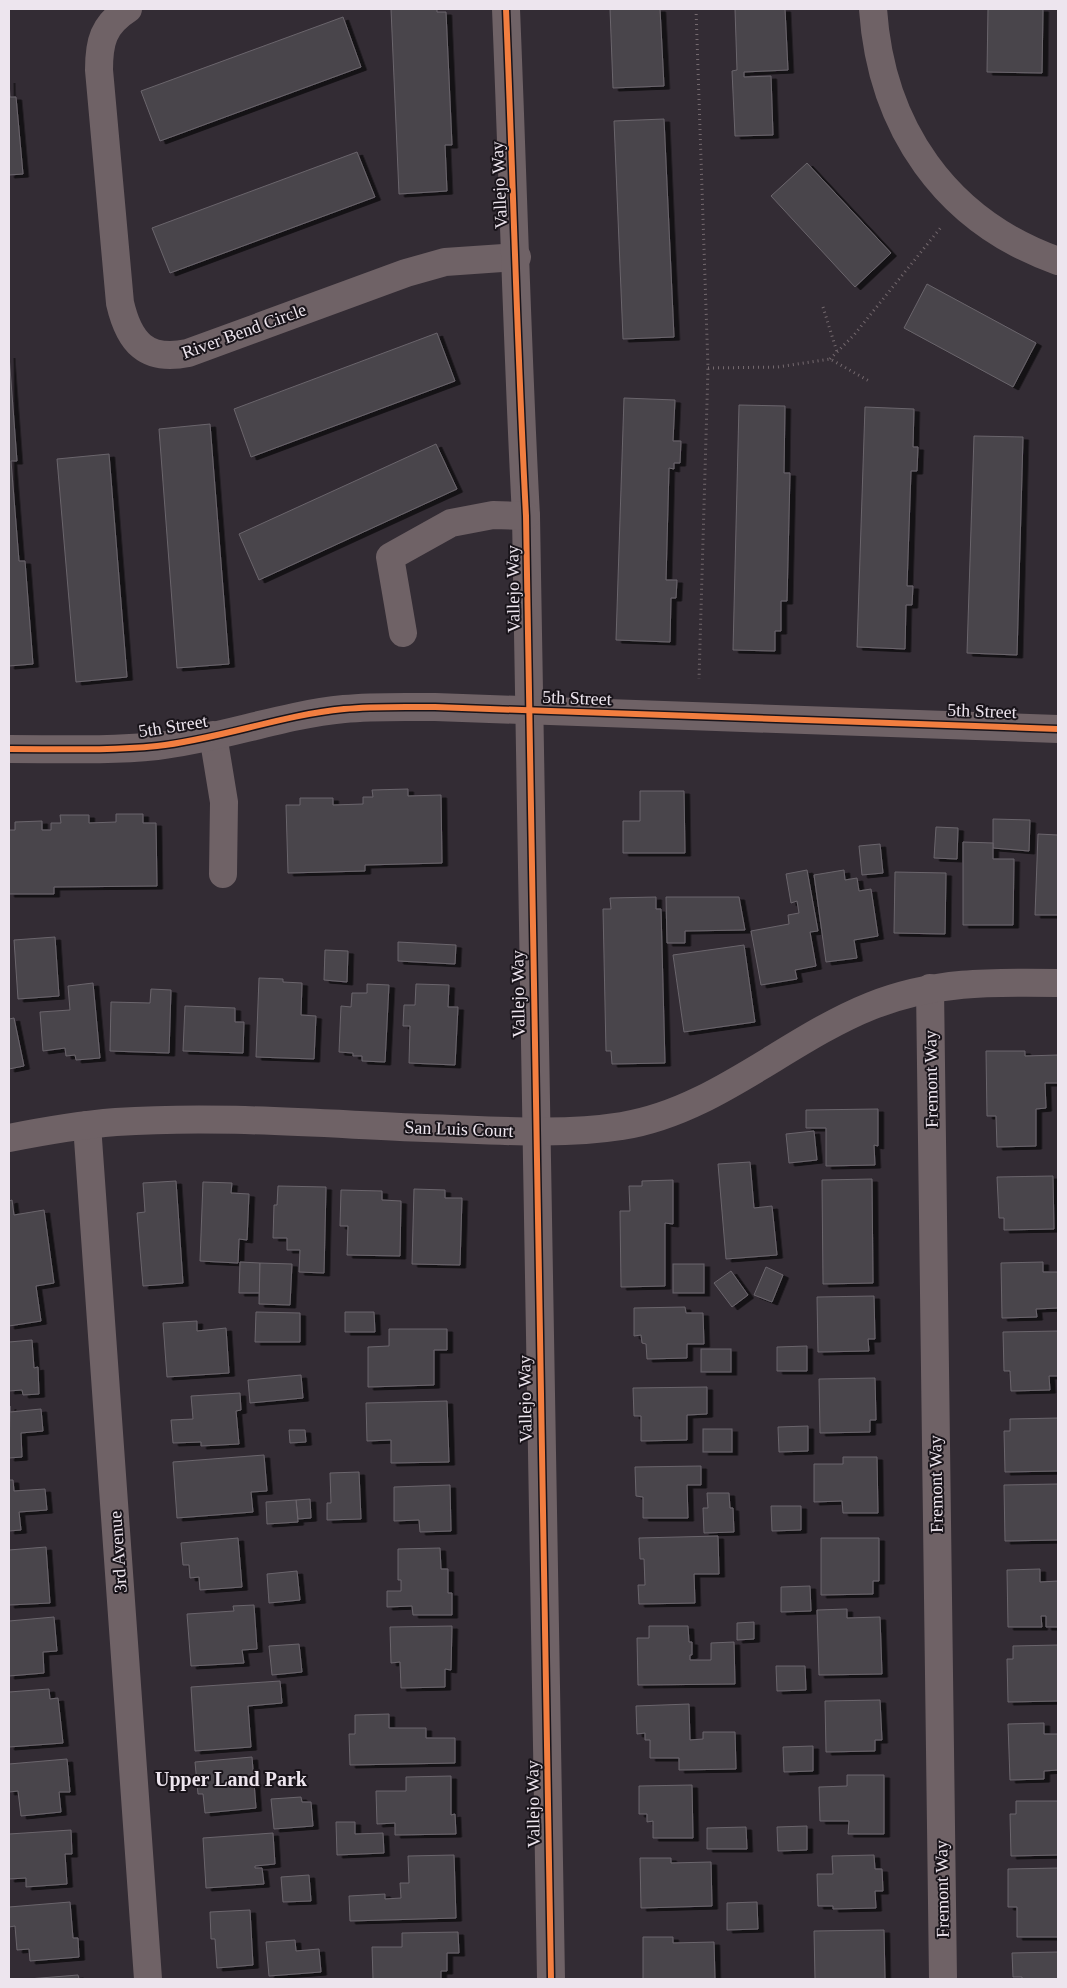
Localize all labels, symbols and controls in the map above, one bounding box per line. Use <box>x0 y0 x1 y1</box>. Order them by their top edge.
street label: Vallejo Way <box>487 141 511 229</box>
street label: River Bend Circle <box>179 299 309 363</box>
street label: Vallejo Way <box>502 545 524 633</box>
street label: 5th Street <box>542 687 612 709</box>
street label: 5th Street <box>947 700 1017 722</box>
street label: 5th Street <box>137 711 209 741</box>
street label: Vallejo Way <box>507 950 529 1038</box>
street label: Fremont Way <box>920 1030 942 1128</box>
street label: San Luis Court <box>404 1117 514 1141</box>
street label: Vallejo Way <box>514 1355 536 1443</box>
street label: Fremont Way <box>925 1435 947 1533</box>
street label: 3rd Avenue <box>105 1510 131 1594</box>
street label: Vallejo Way <box>522 1760 544 1848</box>
district label: Upper Land Park <box>155 1768 308 1791</box>
street label: Fremont Way <box>931 1840 953 1938</box>

